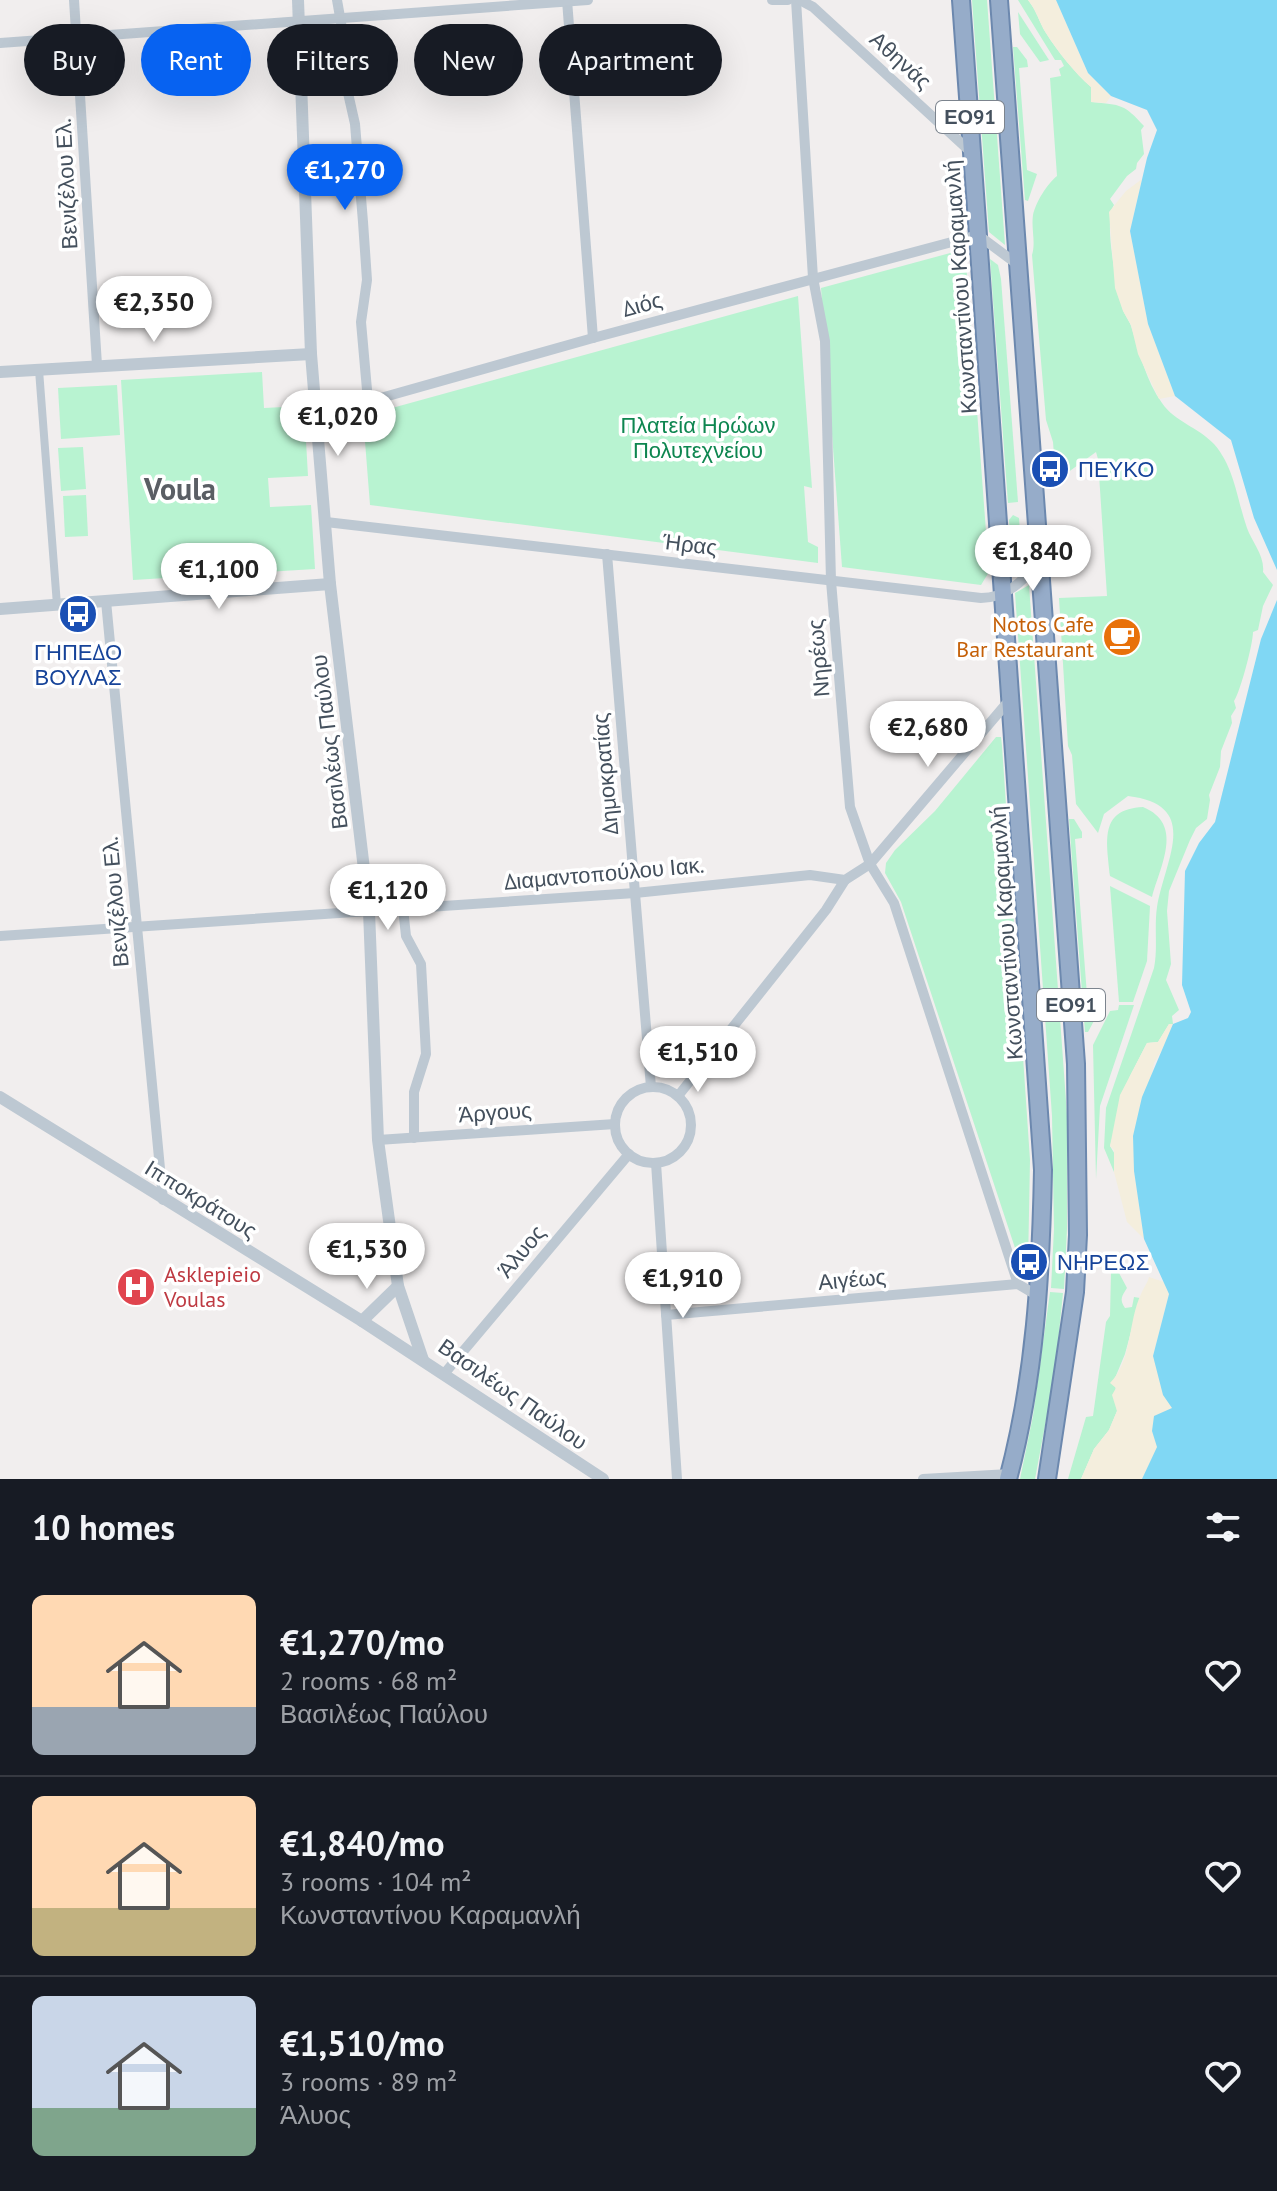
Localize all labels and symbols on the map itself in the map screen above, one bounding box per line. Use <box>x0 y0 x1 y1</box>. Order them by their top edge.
street label: Αθηνάς <box>864 25 938 95</box>
road number: ΕΟ91 <box>936 101 1004 133</box>
street label: Βενιζέλου Ελ. <box>49 118 83 250</box>
pin: €1,270 <box>280 144 410 212</box>
street label: Κωνσταντίνου Καραμανλή <box>937 159 983 415</box>
pin: €2,350 <box>89 276 219 344</box>
street label: Διός <box>619 285 665 323</box>
pin: €1,020 <box>273 390 403 458</box>
park label: Πλατεία Ηρώων Πολυτεχνείου <box>620 411 776 464</box>
bus stop icon: ΠΕΥΚΟ <box>1029 448 1071 490</box>
place label: ΠΕΥΚΟ <box>1078 455 1154 483</box>
district label: Voula <box>143 469 216 508</box>
pin: €1,840 <box>968 525 1098 593</box>
street label: Ήρας <box>660 527 719 561</box>
pin: €1,100 <box>154 543 284 611</box>
bus stop icon: ΓΗΠΕΔΟ ΒΟΥΛΑΣ <box>57 593 99 635</box>
place label: Notos Cafe Bar Restaurant <box>956 610 1095 663</box>
cafe icon: Notos Cafe Bar Restaurant <box>1101 616 1143 658</box>
street label: Νηρέως <box>801 618 835 698</box>
place label: ΓΗΠΕΔΟ ΒΟΥΛΑΣ <box>34 638 122 691</box>
street label: Βασιλέως Παύλου <box>304 653 354 831</box>
pin: €2,680 <box>863 701 993 769</box>
street label: Δημοκρατίας <box>586 712 624 836</box>
street label: Κωνσταντίνου Καραμανλή <box>983 805 1029 1061</box>
street label: Βενιζέλου Ελ. <box>95 835 135 969</box>
street label: Διαμαντοπούλου Ιακ. <box>503 850 705 896</box>
pin: €1,120 <box>323 864 453 932</box>
road number: ΕΟ91 <box>1037 989 1105 1021</box>
pin: €1,510 <box>633 1026 763 1094</box>
street label: Άργους <box>458 1095 532 1129</box>
street label: Ιπποκράτους <box>140 1153 262 1245</box>
street label: Άλυος <box>491 1219 551 1283</box>
pin: €1,530 <box>302 1223 432 1291</box>
bus stop icon: ΝΗΡΕΩΣ <box>1008 1241 1050 1283</box>
place label: ΝΗΡΕΩΣ <box>1057 1248 1149 1276</box>
pin: €1,910 <box>618 1252 748 1320</box>
place label: Asklepieio Voulas <box>163 1260 261 1313</box>
street label: Αιγέως <box>817 1262 887 1296</box>
hospital icon: Asklepieio Voulas <box>115 1266 157 1308</box>
street label: Βασιλέως Παύλου <box>433 1332 593 1456</box>

